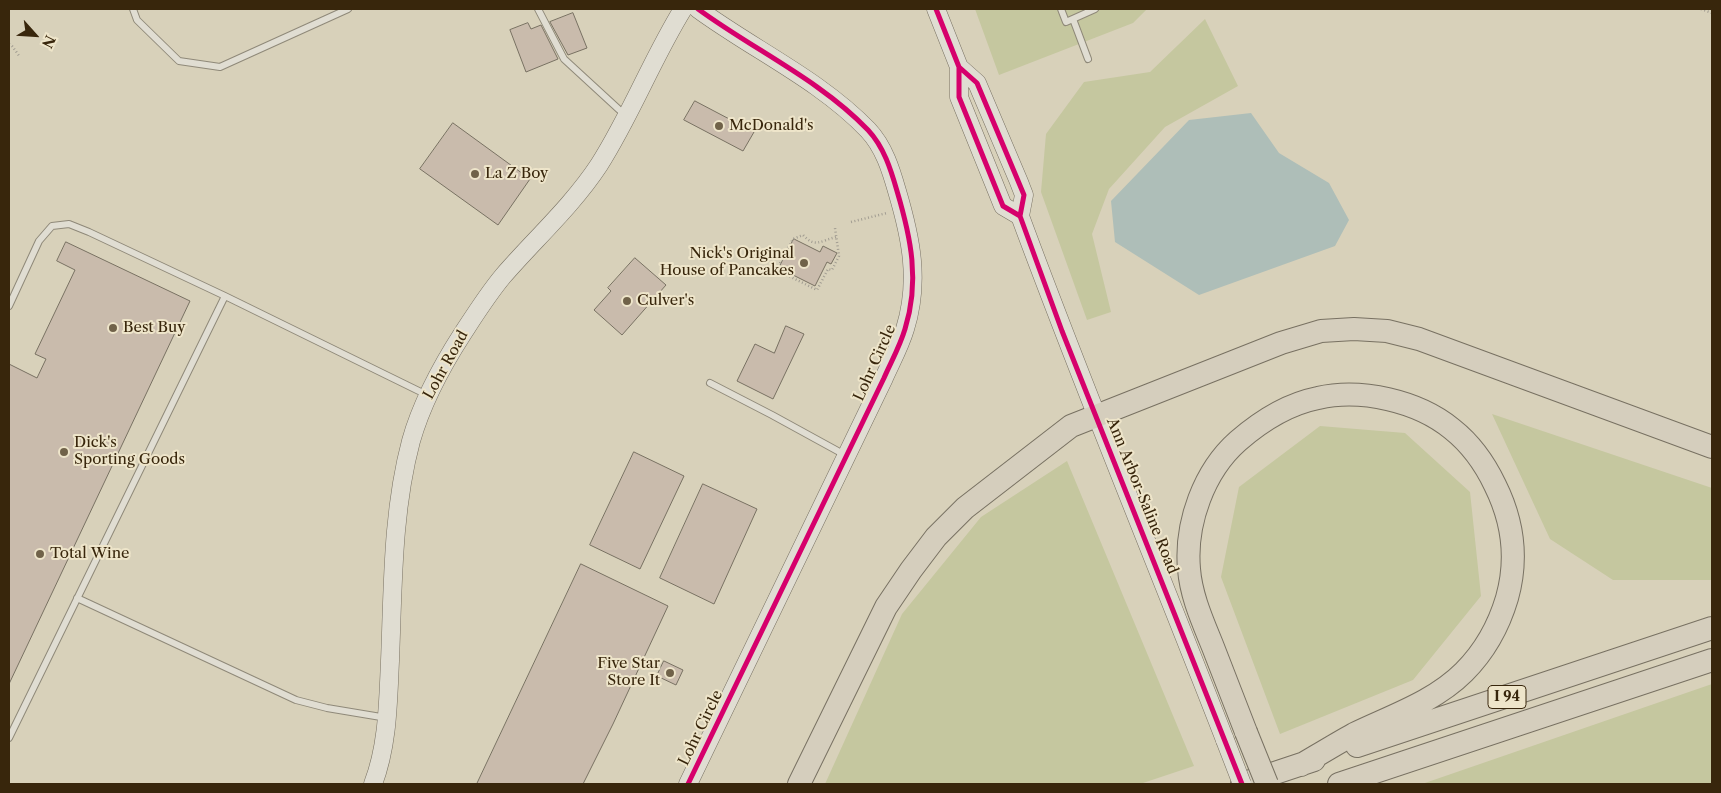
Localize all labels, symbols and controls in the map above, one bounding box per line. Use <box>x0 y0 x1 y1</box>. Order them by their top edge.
north arrow <box>10 10 60 60</box>
text: N <box>38 32 59 51</box>
place label: McDonald's <box>729 117 814 135</box>
marker: McDonald's <box>713 120 725 132</box>
place label: La Z Boy <box>485 165 548 183</box>
marker: La Z Boy <box>469 168 481 180</box>
place label: Nick's Original House of Pancakes <box>660 245 794 280</box>
marker: Nick's Original House of Pancakes <box>798 257 810 269</box>
place label: Culver's <box>637 292 694 310</box>
marker: Culver's <box>621 295 633 307</box>
place label: Best Buy <box>123 319 186 337</box>
marker: Best Buy <box>107 322 119 334</box>
street label: Lohr Circle <box>850 322 900 404</box>
street label: Lohr Road <box>420 327 472 403</box>
street label: Ann Arbor-Saline Road <box>1102 415 1182 577</box>
place label: Dick's Sporting Goods <box>74 434 185 469</box>
marker: Dick's Sporting Goods <box>58 446 70 458</box>
place label: Total Wine <box>50 545 129 563</box>
marker: Total Wine <box>34 548 46 560</box>
place label: Five Star Store It <box>597 655 660 690</box>
marker: Five Star Store It <box>664 667 676 679</box>
road number: I 94 <box>1488 686 1526 709</box>
street label: Lohr Circle <box>675 687 727 769</box>

